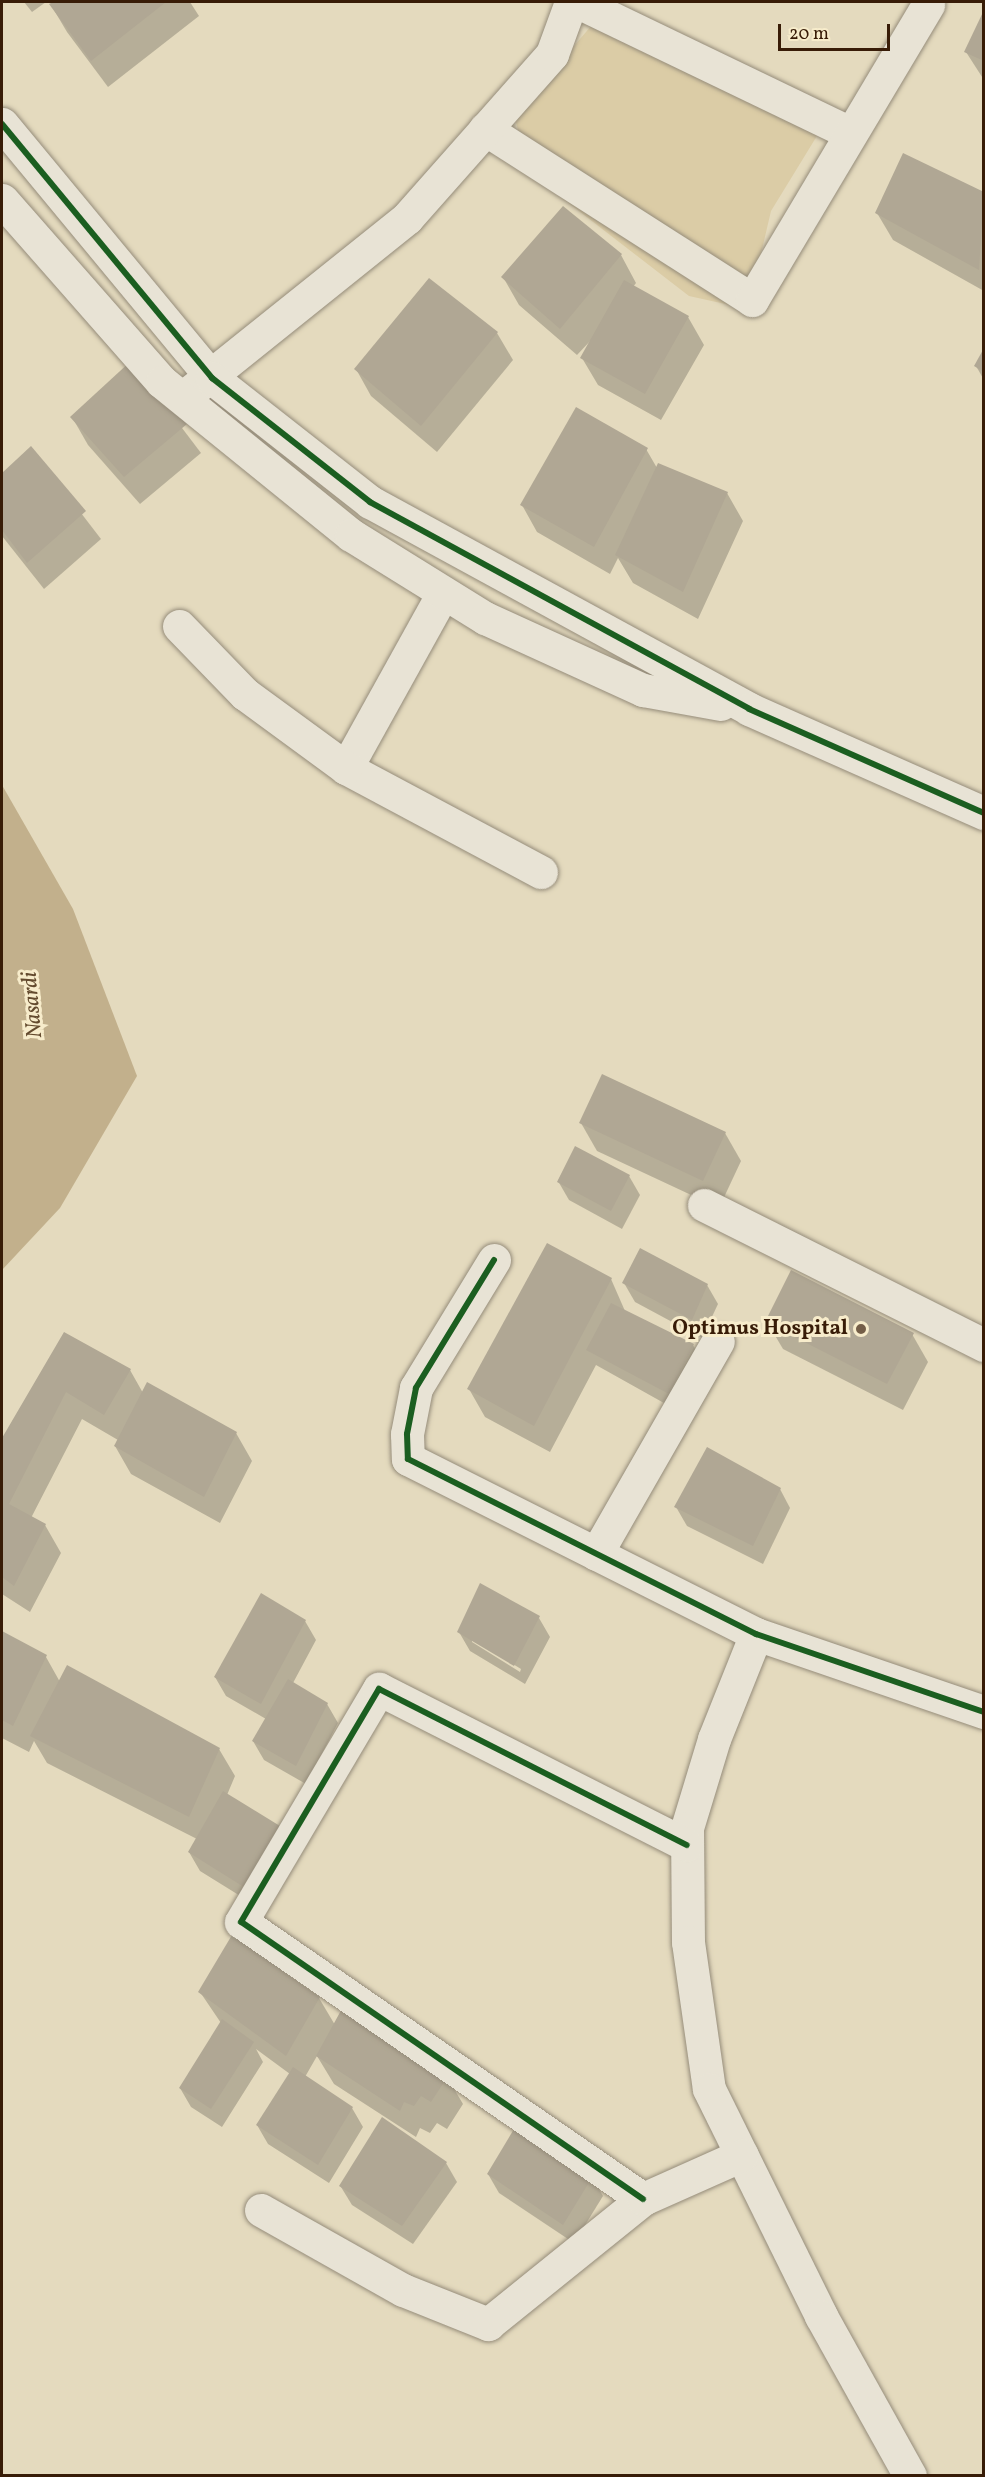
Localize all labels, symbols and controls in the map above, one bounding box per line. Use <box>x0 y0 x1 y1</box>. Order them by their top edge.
scale bar <box>781 12 894 50</box>
text: 20 m <box>789 22 829 47</box>
water label: Nasardi <box>17 971 49 1039</box>
place label: Optimus Hospital <box>672 1316 848 1342</box>
marker: Optimus Hospital <box>852 1320 870 1338</box>

